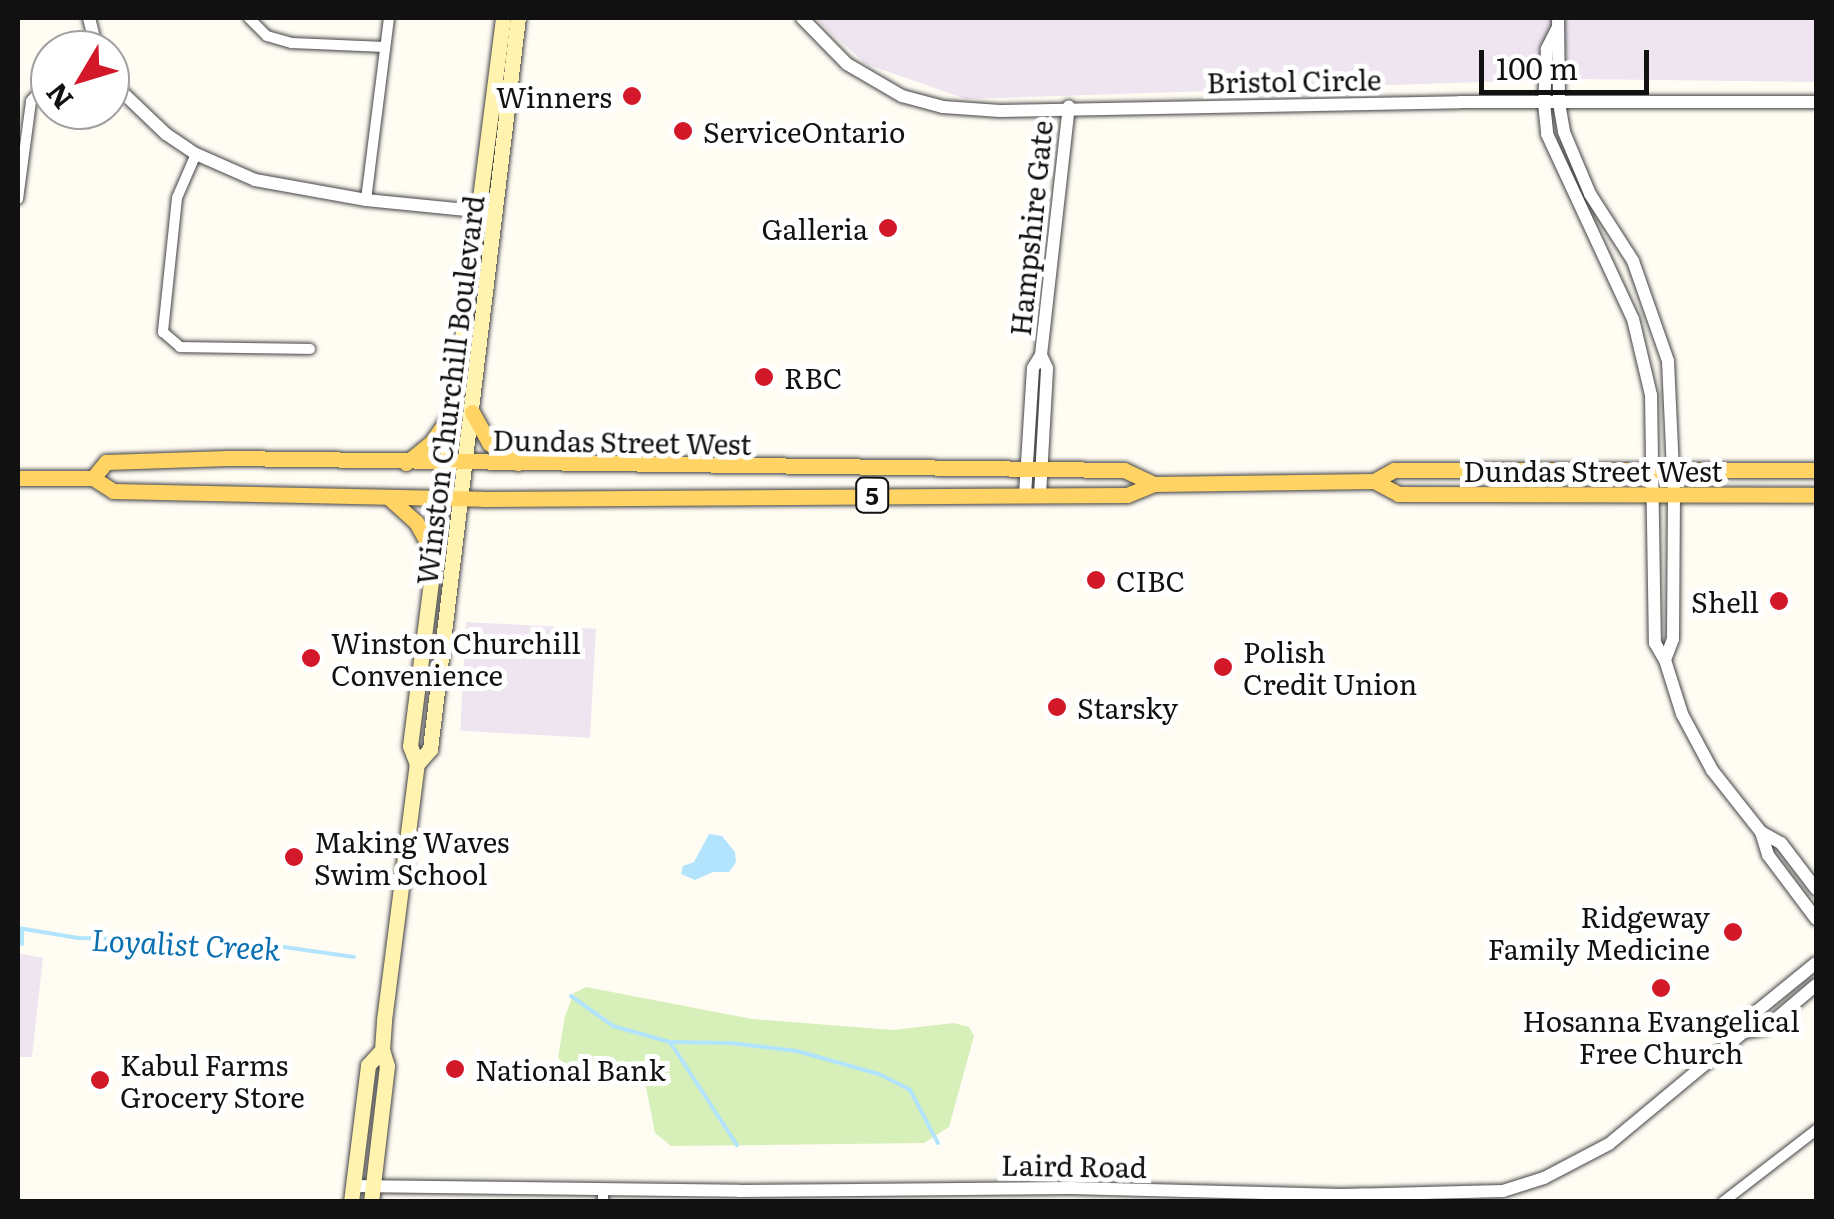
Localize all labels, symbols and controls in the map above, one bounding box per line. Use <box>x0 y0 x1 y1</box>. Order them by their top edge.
north arrow <box>30 30 130 130</box>
scale bar <box>1484 30 1654 92</box>
text: 100 m <box>1496 45 1578 89</box>
street label: Bristol Circle <box>1206 62 1382 98</box>
text: N <box>34 75 82 119</box>
place label: Winners <box>496 79 612 113</box>
marker: Winners <box>621 85 643 107</box>
place label: ServiceOntario <box>703 114 905 148</box>
street label: Hampshire Gate <box>1002 119 1058 337</box>
marker: ServiceOntario <box>672 120 694 142</box>
street label: Winston Churchill Boulevard <box>408 193 490 587</box>
place label: Galleria <box>761 211 868 245</box>
marker: Galleria <box>877 217 899 239</box>
place label: RBC <box>784 360 842 394</box>
marker: RBC <box>753 366 775 388</box>
street label: Dundas Street West <box>492 422 752 460</box>
street label: Dundas Street West <box>1463 453 1723 487</box>
road number: 5 <box>854 475 890 515</box>
place label: CIBC <box>1116 563 1185 597</box>
marker: CIBC <box>1085 569 1107 591</box>
place label: Shell <box>1691 584 1759 618</box>
marker: Shell <box>1768 590 1790 612</box>
place label: Winston Churchill Convenience <box>331 625 581 691</box>
place label: Polish Credit Union <box>1243 634 1417 700</box>
marker: Winston Churchill Convenience <box>300 647 322 669</box>
marker: Polish Credit Union <box>1212 656 1234 678</box>
place label: Starsky <box>1077 690 1178 724</box>
marker: Starsky <box>1046 696 1068 718</box>
place label: Making Waves Swim School <box>314 824 510 890</box>
marker: Making Waves Swim School <box>283 846 305 868</box>
place label: Ridgeway Family Medicine <box>1488 899 1710 965</box>
marker: Ridgeway Family Medicine <box>1720 919 1746 945</box>
water label: Loyalist Creek <box>91 920 281 966</box>
marker: Hosanna Evangelical Free Church <box>1650 977 1672 999</box>
place label: Hosanna Evangelical Free Church <box>1522 1003 1800 1069</box>
place label: Kabul Farms Grocery Store <box>120 1047 305 1113</box>
place label: National Bank <box>475 1052 665 1086</box>
marker: National Bank <box>444 1058 466 1080</box>
marker: Kabul Farms Grocery Store <box>89 1069 111 1091</box>
street label: Laird Road <box>1001 1147 1147 1183</box>

